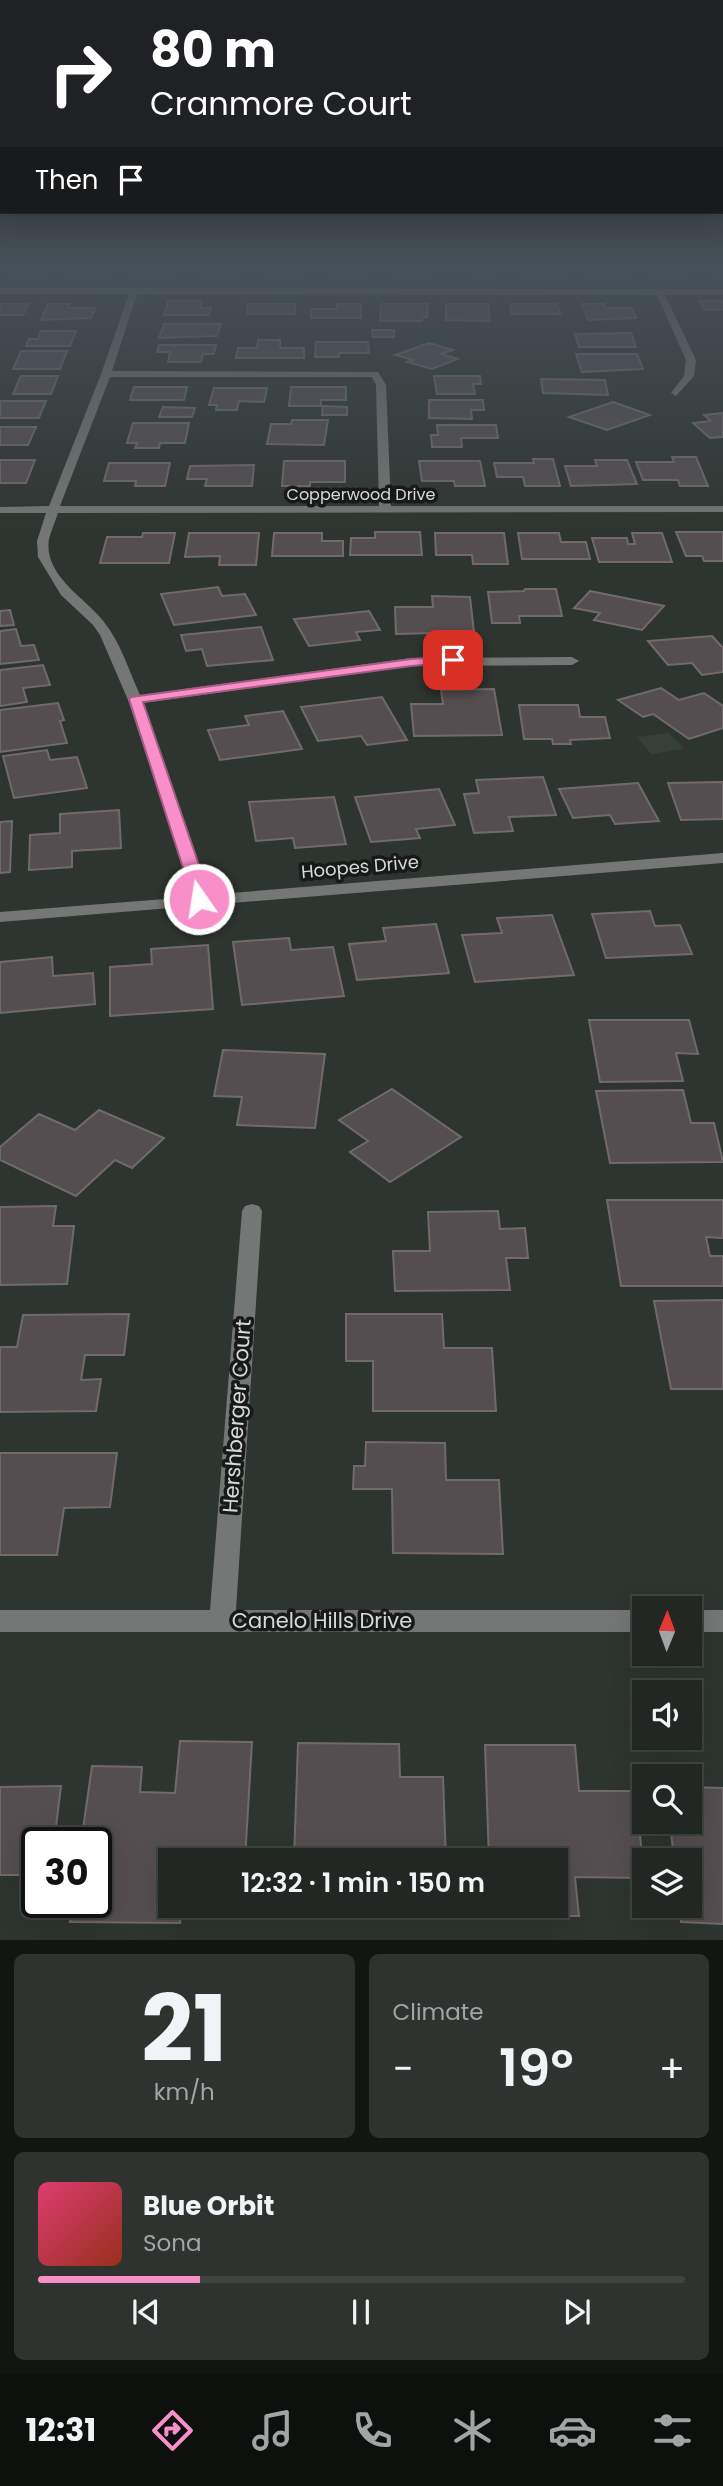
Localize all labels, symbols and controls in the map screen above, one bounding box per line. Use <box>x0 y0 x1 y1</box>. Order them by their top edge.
text: 80 m <box>150 16 276 84</box>
icon: right <box>35 28 126 119</box>
text: Cranmore Court <box>150 81 412 126</box>
icon: arrive <box>112 161 150 199</box>
text: Then <box>35 162 98 198</box>
street label: Copperwood Drive <box>287 483 436 506</box>
pin <box>423 630 483 690</box>
icon: arrive <box>434 641 472 679</box>
street label: Hoopes Drive <box>300 849 420 884</box>
position arrow <box>162 862 236 936</box>
street label: Hershberger Court <box>215 1318 258 1514</box>
north arrow <box>632 1596 702 1666</box>
map controls <box>632 1596 702 1918</box>
street label: Canelo Hills Drive <box>232 1606 412 1635</box>
button: sound <box>632 1680 702 1750</box>
button: search <box>632 1764 702 1834</box>
speed limit sign: 30 <box>21 1827 112 1918</box>
button: layers <box>632 1848 702 1918</box>
text: 12:32 · 1 min · 150 m <box>241 1865 485 1901</box>
text: 21 <box>141 1965 227 2093</box>
text: Climate <box>393 1996 483 2028</box>
text: 19° <box>499 2031 573 2104</box>
text: − <box>393 2042 413 2095</box>
text: + <box>659 2042 685 2095</box>
text: km/h <box>154 2076 215 2108</box>
text: Blue Orbit <box>143 2188 274 2224</box>
text: Sona <box>143 2227 202 2259</box>
icon: previous <box>127 2293 165 2331</box>
icon: pause <box>342 2293 380 2331</box>
icon: next <box>558 2293 596 2331</box>
icon: directions <box>148 2406 197 2455</box>
icon: music <box>248 2406 297 2455</box>
icon: phone <box>348 2406 397 2455</box>
icon: climate <box>448 2406 497 2455</box>
icon: car <box>548 2406 597 2455</box>
icon: filters <box>648 2406 697 2455</box>
text: 12:31 <box>26 2407 96 2452</box>

